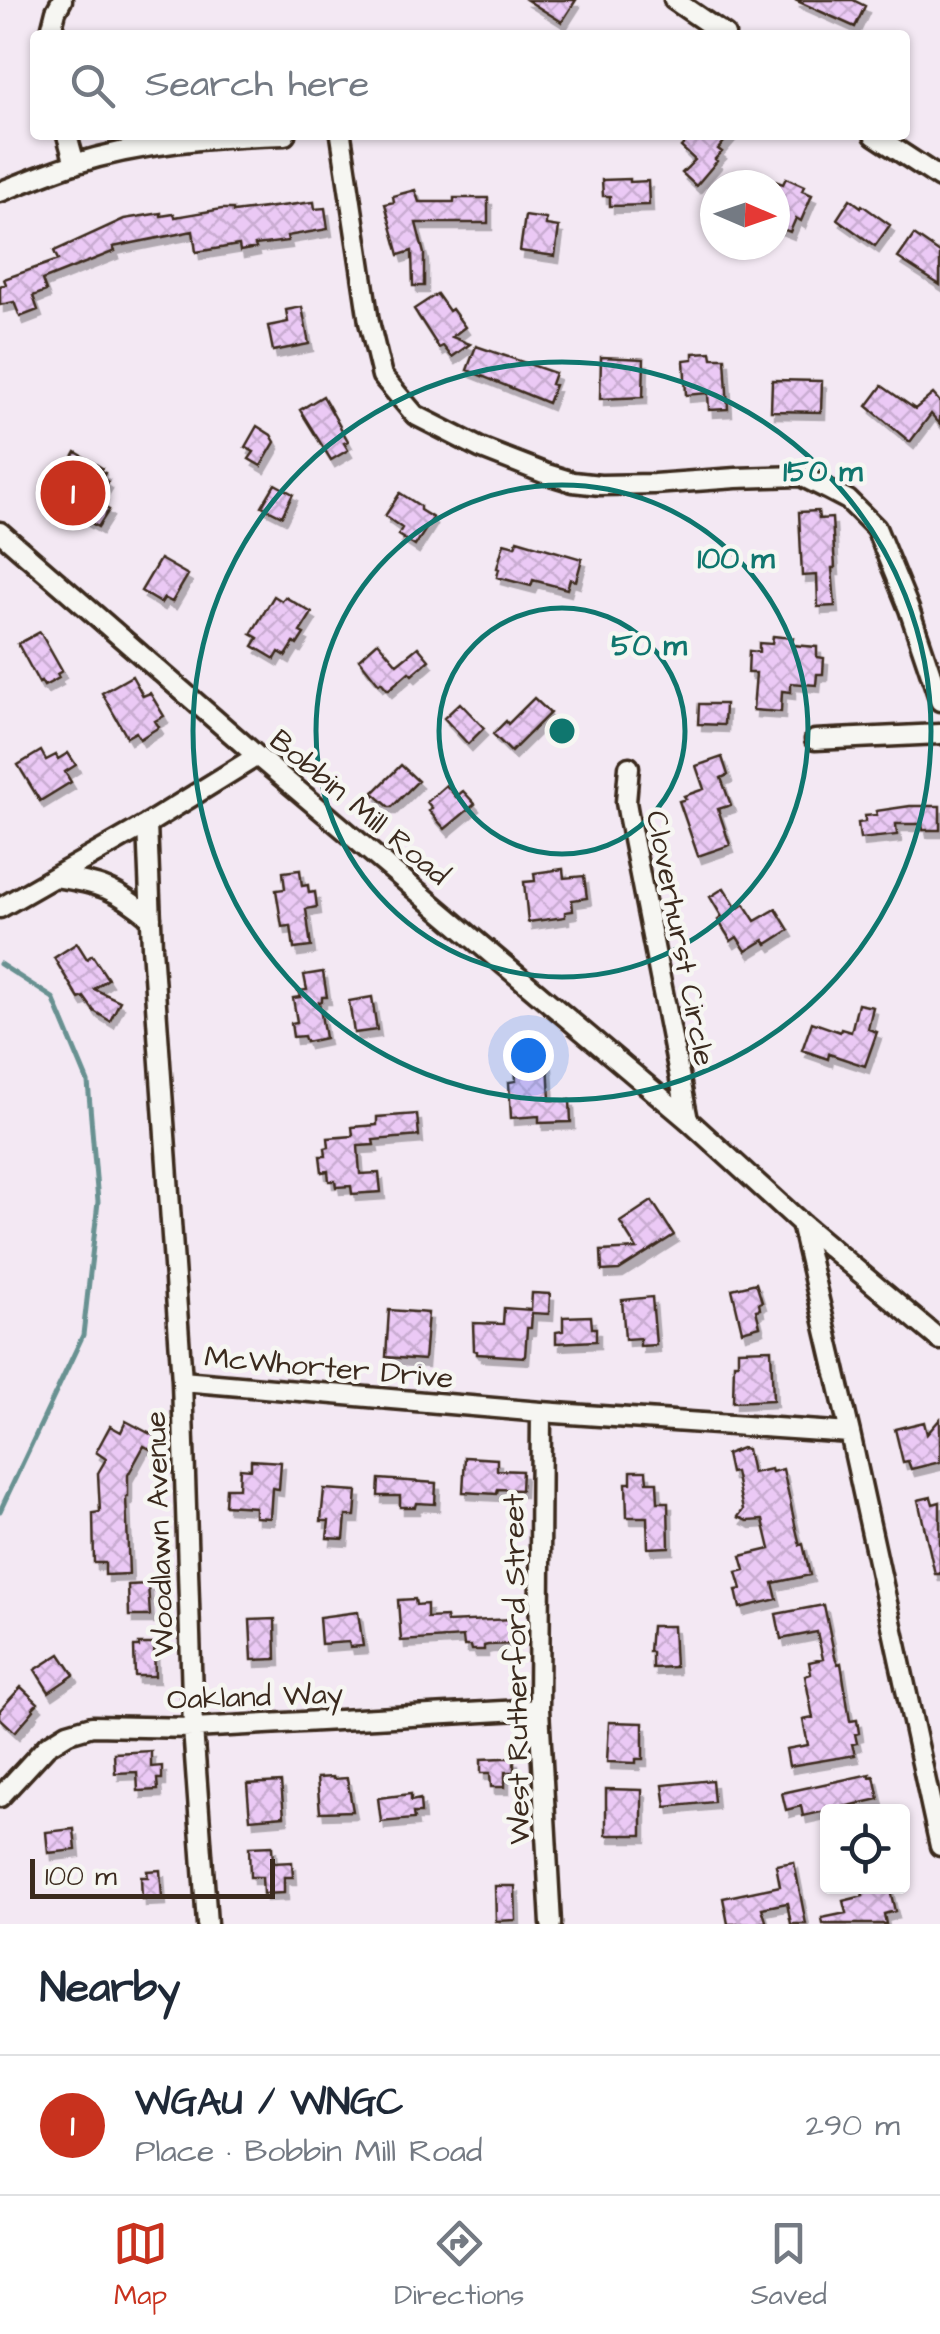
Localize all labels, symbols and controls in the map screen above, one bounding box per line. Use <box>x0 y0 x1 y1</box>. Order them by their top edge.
search box <box>30 30 910 140</box>
icon: search <box>65 58 120 113</box>
text: Search here <box>145 59 369 111</box>
north arrow <box>700 170 790 260</box>
text: 150 m <box>783 451 863 493</box>
pin: 1 <box>40 456 106 530</box>
text: 100 m <box>697 538 775 580</box>
text: 50 m <box>611 625 687 667</box>
centre of rings <box>544 713 580 749</box>
street label: Bobbin Mill Road <box>260 720 458 896</box>
street label: Cloverhurst Circle <box>635 807 725 1069</box>
your location <box>503 1030 554 1081</box>
street label: McWhorter Drive <box>203 1336 455 1400</box>
street label: Woodlawn Avenue <box>135 1410 185 1658</box>
street label: West Rutherford Street <box>493 1493 541 1845</box>
street label: Oakland Way <box>166 1673 344 1722</box>
map controls <box>820 1804 910 1894</box>
button: locate <box>820 1804 910 1894</box>
scale bar <box>30 1854 275 1898</box>
text: 100 m <box>45 1857 117 1896</box>
text: Nearby <box>40 1960 180 2018</box>
text: WGAU / WNGC <box>135 2077 403 2129</box>
text: 1 <box>70 2103 75 2148</box>
text: 290 m <box>806 2103 900 2148</box>
text: Place · Bobbin Mill Road <box>135 2129 482 2174</box>
tab: Map <box>113 2216 168 2315</box>
tab: Directions <box>394 2216 524 2315</box>
tab: Saved <box>751 2216 827 2315</box>

